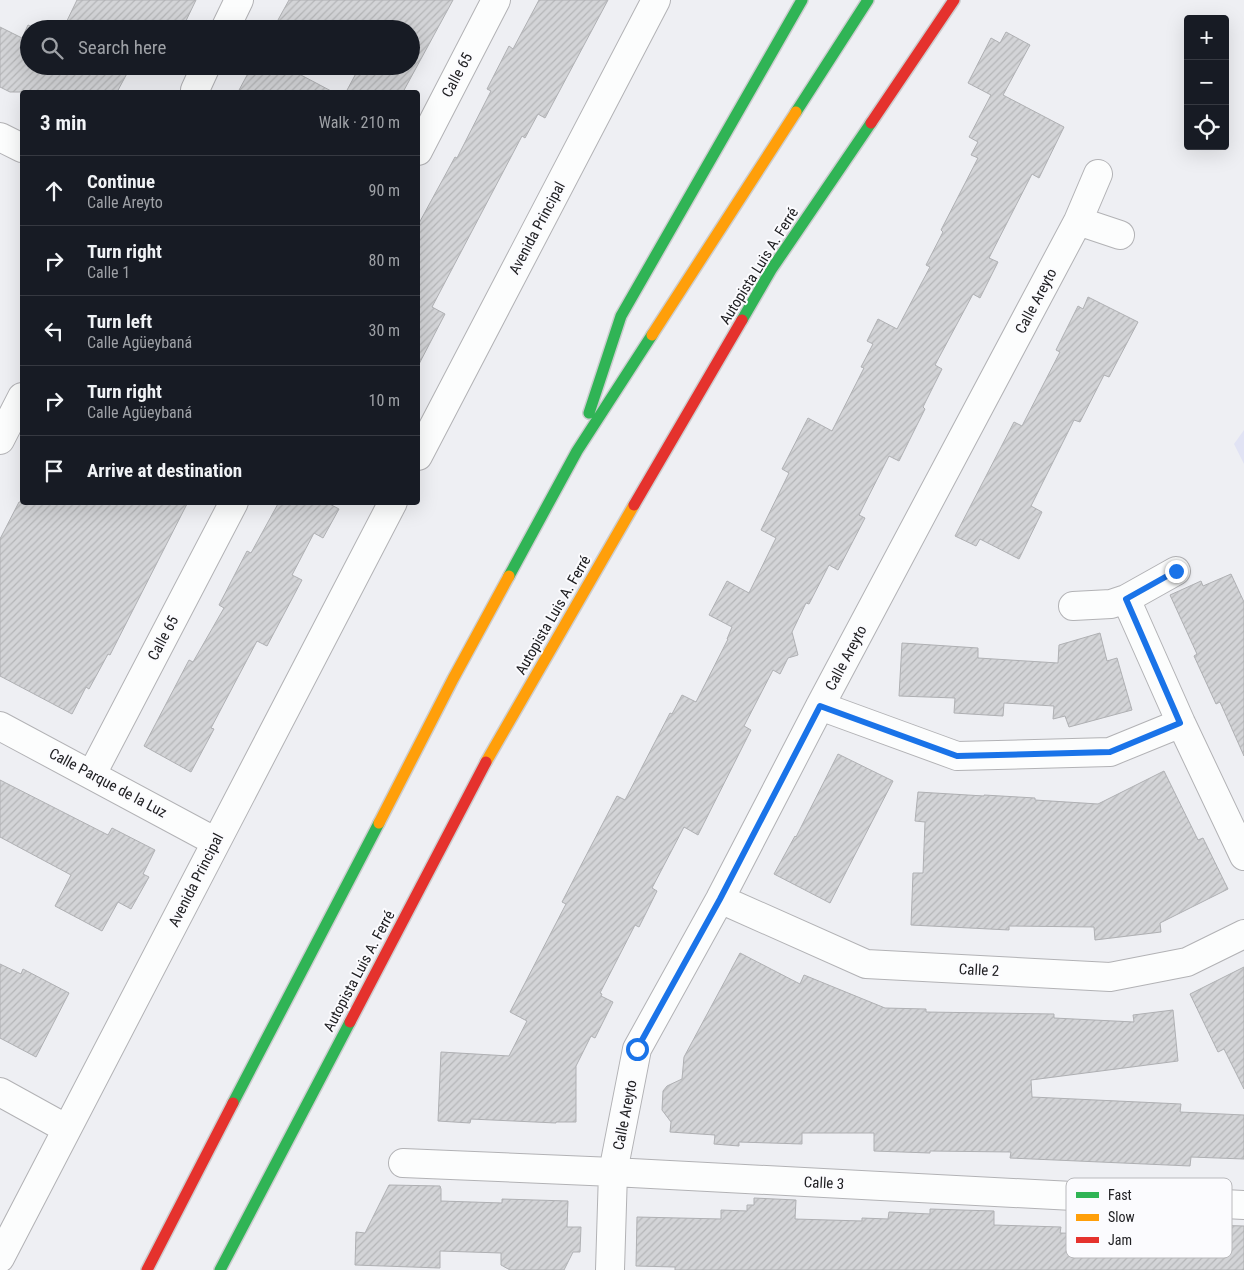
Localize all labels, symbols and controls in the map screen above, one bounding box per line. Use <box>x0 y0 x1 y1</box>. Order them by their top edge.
map controls <box>1184 15 1229 150</box>
button: + <box>1184 15 1229 60</box>
search box <box>20 20 420 75</box>
icon: search <box>38 34 66 62</box>
text: Search here <box>78 36 166 59</box>
street label: Calle 65 <box>438 50 476 100</box>
button: − <box>1184 60 1229 105</box>
button: locate <box>1184 105 1229 150</box>
text: 3 min <box>40 111 87 135</box>
text: Walk · 210 m <box>319 113 400 132</box>
text: Continue <box>87 170 155 193</box>
icon: ahead <box>40 177 68 205</box>
street label: Avenida Principal <box>505 179 569 277</box>
text: 90 m <box>368 181 400 200</box>
text: Calle Areyto <box>87 193 163 212</box>
street label: Autopista Luis A. Ferré <box>716 204 802 328</box>
text: Turn right <box>87 240 162 263</box>
icon: right <box>40 247 68 275</box>
text: 80 m <box>368 251 400 270</box>
text: Calle 1 <box>87 263 130 282</box>
street label: Calle Areyto <box>1011 265 1061 337</box>
text: Turn left <box>87 310 152 333</box>
icon: left <box>40 317 68 345</box>
text: 30 m <box>368 321 400 340</box>
text: Calle Agüeybaná <box>87 333 192 352</box>
text: Turn right <box>87 380 162 403</box>
icon: right <box>40 387 68 415</box>
text: 10 m <box>368 391 400 410</box>
text: Calle Agüeybaná <box>87 403 192 422</box>
icon: arrive <box>40 457 68 485</box>
text: Arrive at destination <box>87 459 242 482</box>
street label: Autopista Luis A. Ferré <box>512 552 594 678</box>
route end <box>1165 560 1188 583</box>
street label: Calle 65 <box>144 613 182 663</box>
street label: Calle Areyto <box>821 622 871 694</box>
street label: Calle Parque de la Luz <box>46 744 170 822</box>
street label: Avenida Principal <box>165 830 227 930</box>
street label: Autopista Luis A. Ferré <box>320 907 398 1035</box>
street label: Calle 2 <box>958 960 1000 980</box>
route start <box>626 1038 649 1061</box>
street label: Calle Areyto <box>609 1078 641 1152</box>
street label: Calle 3 <box>803 1173 845 1193</box>
legend <box>1066 1178 1232 1258</box>
text: Fast <box>1108 1187 1132 1203</box>
text: Slow <box>1108 1209 1135 1225</box>
text: Jam <box>1108 1232 1132 1248</box>

